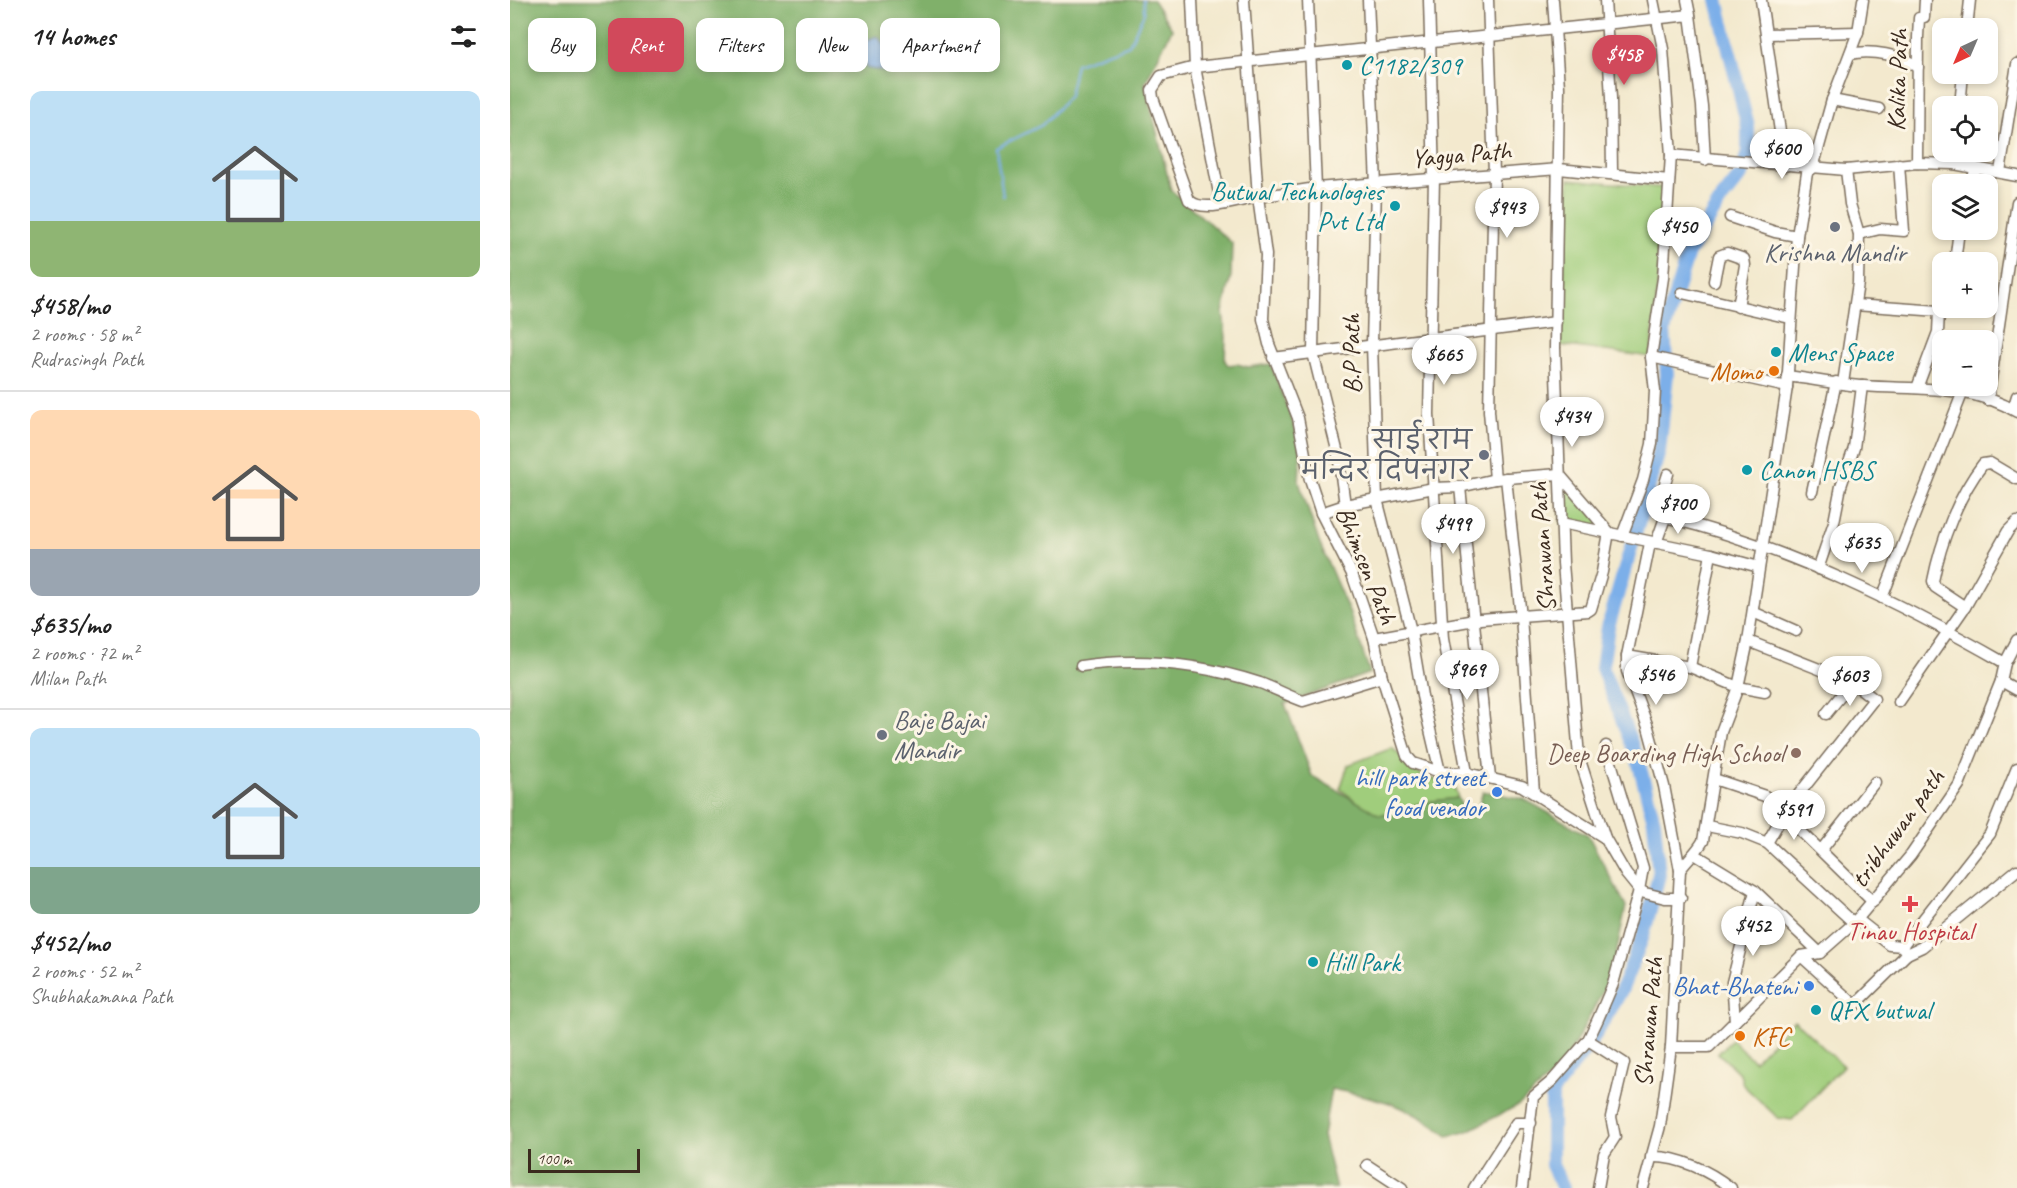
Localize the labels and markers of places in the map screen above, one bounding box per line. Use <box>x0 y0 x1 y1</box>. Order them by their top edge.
pin: $458 <box>1588 35 1660 86</box>
place label: C1182/309 <box>1359 49 1464 82</box>
marker: C1182/309 <box>1340 58 1354 72</box>
pin: $600 <box>1746 129 1818 180</box>
place label: Butwal Technologies Pvt Ltd <box>1211 175 1387 238</box>
pin: $943 <box>1471 188 1543 239</box>
marker: Butwal Technologies Pvt Ltd <box>1388 199 1402 213</box>
pin: $450 <box>1643 207 1715 258</box>
marker: Krishna Mandir <box>1828 220 1842 234</box>
place label: Krishna Mandir <box>1764 236 1909 269</box>
pin: $665 <box>1408 335 1480 386</box>
place label: Mens Space <box>1788 336 1894 369</box>
marker: Mens Space <box>1769 345 1783 359</box>
place label: Momo <box>1710 355 1765 388</box>
marker: Momo <box>1767 364 1781 378</box>
pin: $434 <box>1536 397 1608 448</box>
place label: साई राम मन्दिर दिपनगर <box>1299 419 1474 487</box>
marker: साई राम मन्दिर दिपनगर <box>1477 448 1491 462</box>
place label: Canon HSBS <box>1759 454 1878 487</box>
marker: Canon HSBS <box>1740 463 1754 477</box>
pin: $700 <box>1642 484 1714 535</box>
pin: $499 <box>1417 504 1489 555</box>
pin: $635 <box>1826 523 1898 574</box>
pin: $969 <box>1431 650 1503 701</box>
pin: $546 <box>1620 655 1692 706</box>
pin: $603 <box>1814 656 1886 707</box>
place label: Baje Bajai Mandir <box>894 704 988 767</box>
marker: Baje Bajai Mandir <box>875 728 889 742</box>
place label: Deep Boarding High School <box>1547 737 1789 770</box>
marker: Deep Boarding High School <box>1789 746 1803 760</box>
place label: hill park street food vendor <box>1355 761 1488 824</box>
marker: hill park street food vendor <box>1490 785 1504 799</box>
pin: $591 <box>1758 790 1830 841</box>
marker: Tinau Hospital <box>1901 895 1919 913</box>
pin: $452 <box>1717 906 1789 957</box>
place label: Tinau Hospital <box>1847 915 1978 948</box>
place label: Hill Park <box>1325 946 1402 979</box>
marker: Hill Park <box>1306 955 1320 969</box>
place label: Bhat-Bhateni <box>1672 970 1800 1003</box>
marker: Bhat-Bhateni <box>1802 979 1816 993</box>
place label: QFX butwal <box>1828 994 1935 1027</box>
marker: QFX butwal <box>1809 1003 1823 1017</box>
place label: KFC <box>1752 1020 1793 1053</box>
marker: KFC <box>1733 1029 1747 1043</box>

